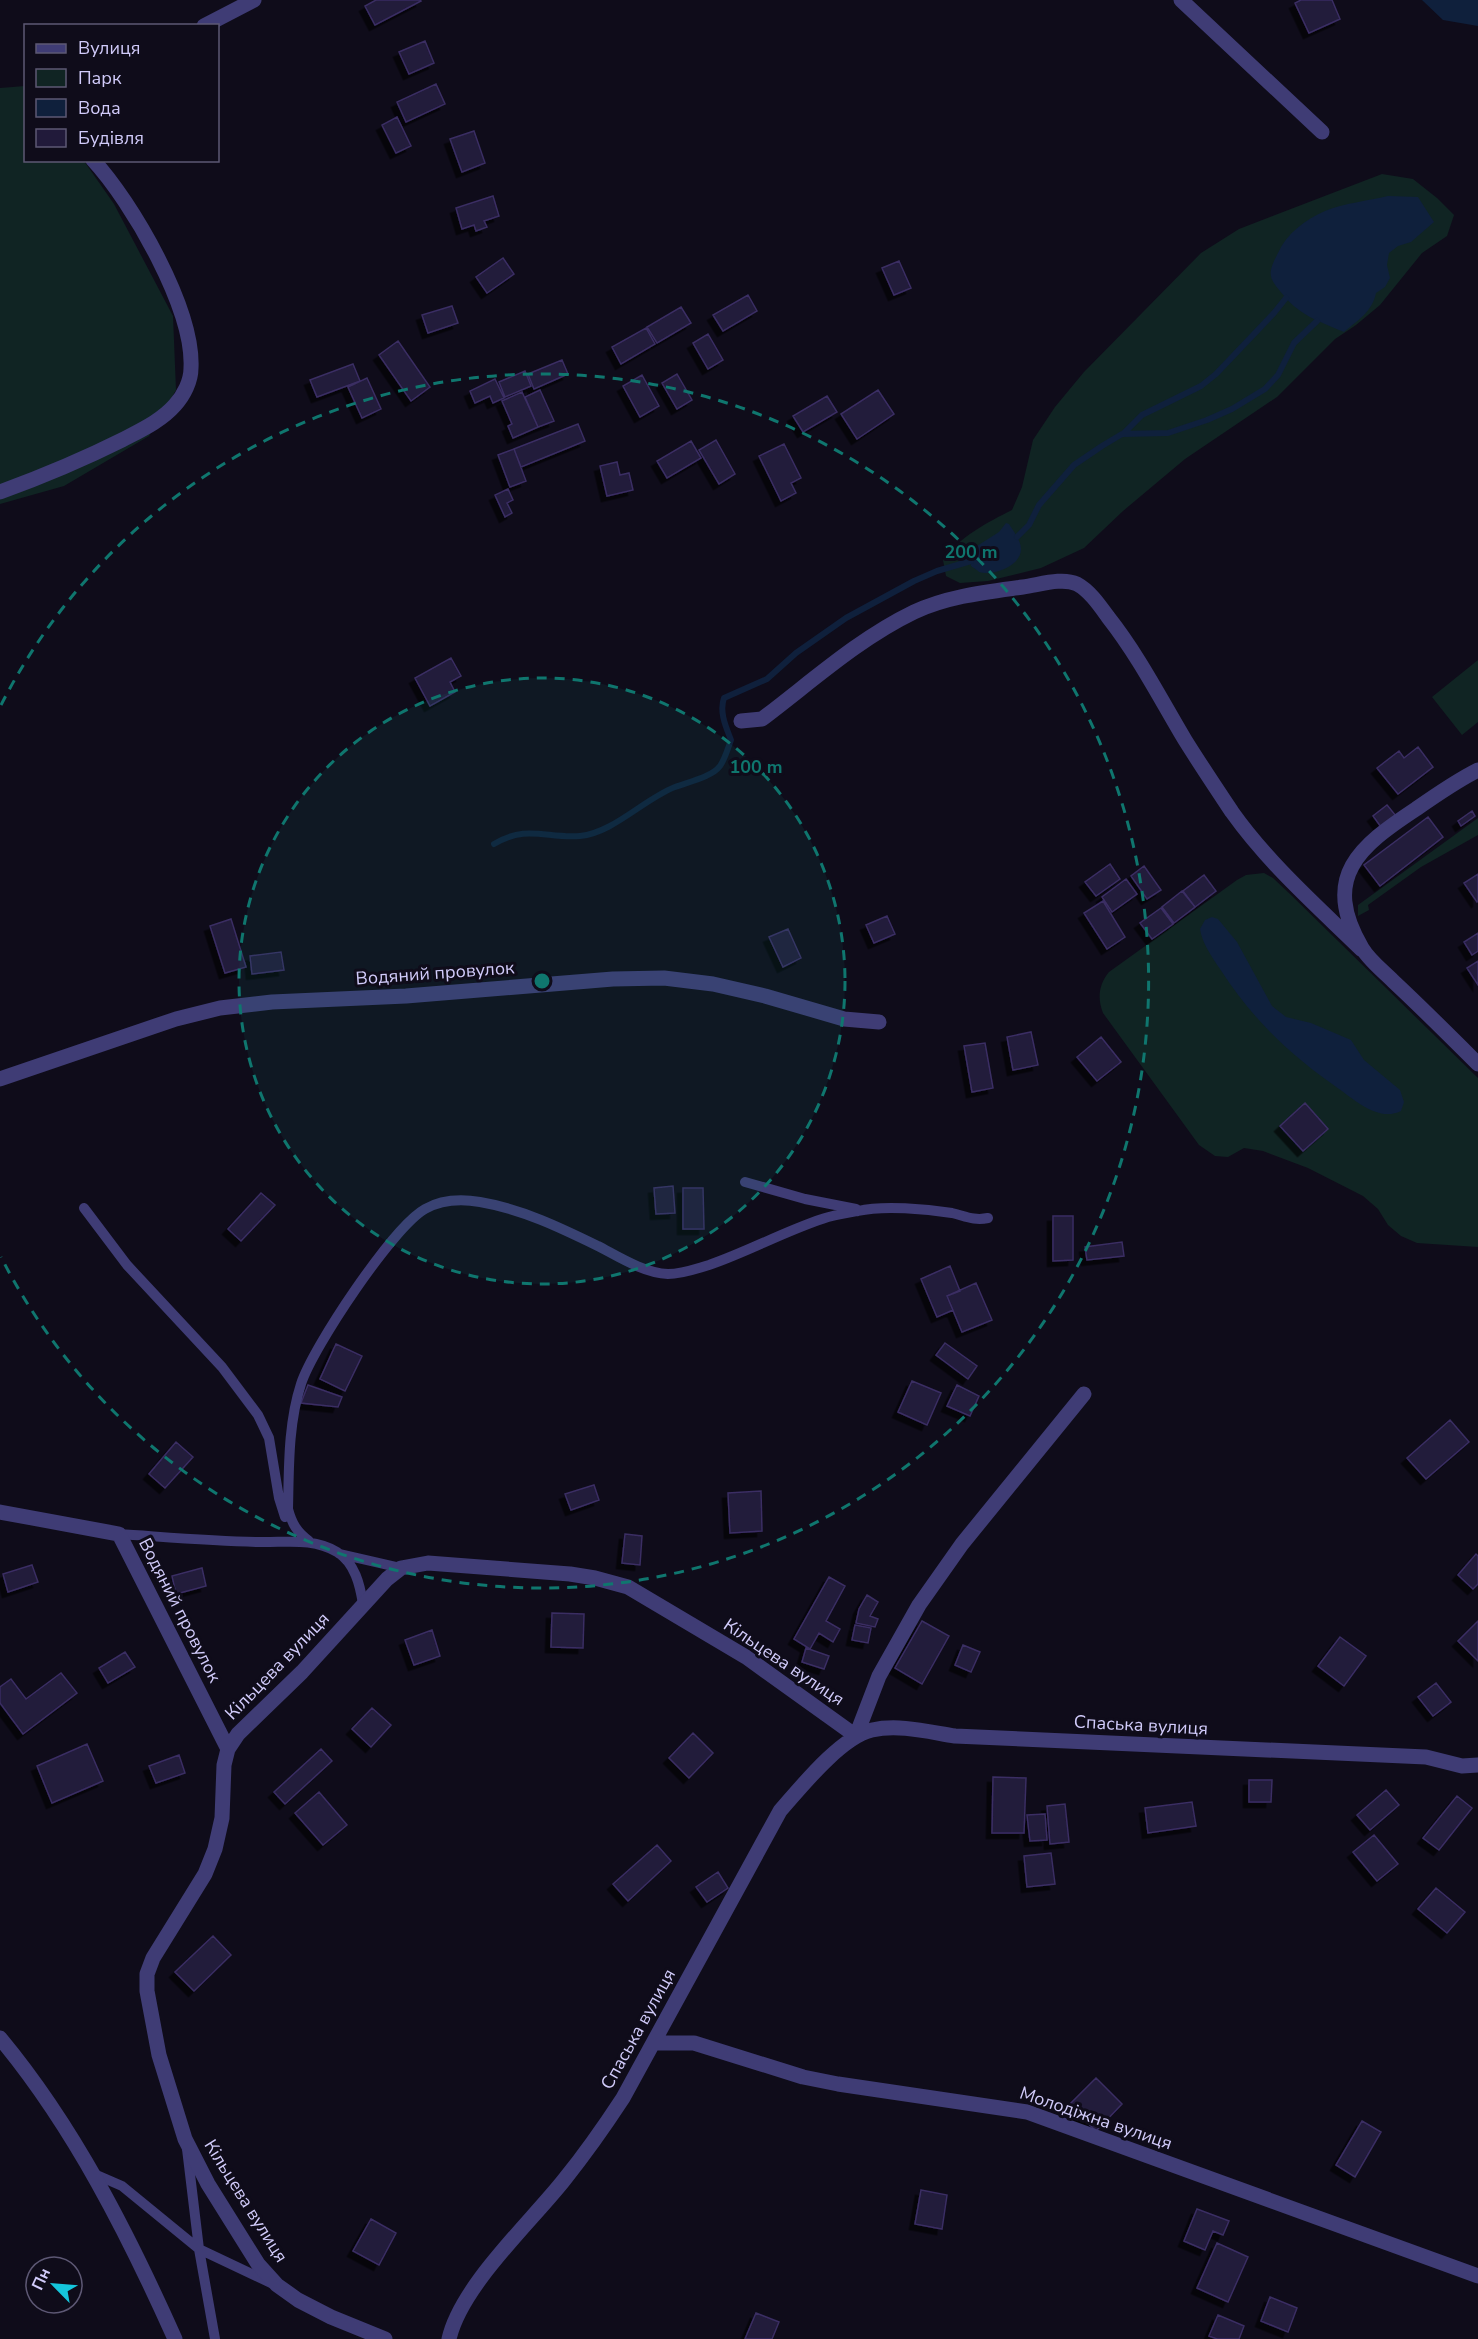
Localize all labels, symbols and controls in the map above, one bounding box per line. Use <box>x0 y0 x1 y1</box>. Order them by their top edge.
legend <box>24 24 219 162</box>
text: Вулиця <box>78 36 140 60</box>
text: Парк <box>78 66 122 90</box>
text: Вода <box>78 96 121 120</box>
text: Будівля <box>78 126 144 150</box>
text: 200 m <box>944 540 998 564</box>
text: 100 m <box>729 755 783 779</box>
street label: Водяний провулок <box>355 955 516 991</box>
centre of rings <box>532 971 552 991</box>
street label: Водяний провулок <box>133 1534 227 1687</box>
street label: Кільцева вулиця <box>220 1607 334 1725</box>
street label: Кільцева вулиця <box>719 1613 849 1711</box>
street label: Спаська вулиця <box>1073 1710 1209 1740</box>
street label: Спаська вулиця <box>595 1964 681 2094</box>
street label: Молодіжна вулиця <box>1016 2081 1176 2155</box>
street label: Кільцева вулиця <box>199 2135 293 2267</box>
north arrow <box>24 2255 84 2315</box>
text: Пн <box>27 2264 56 2294</box>

